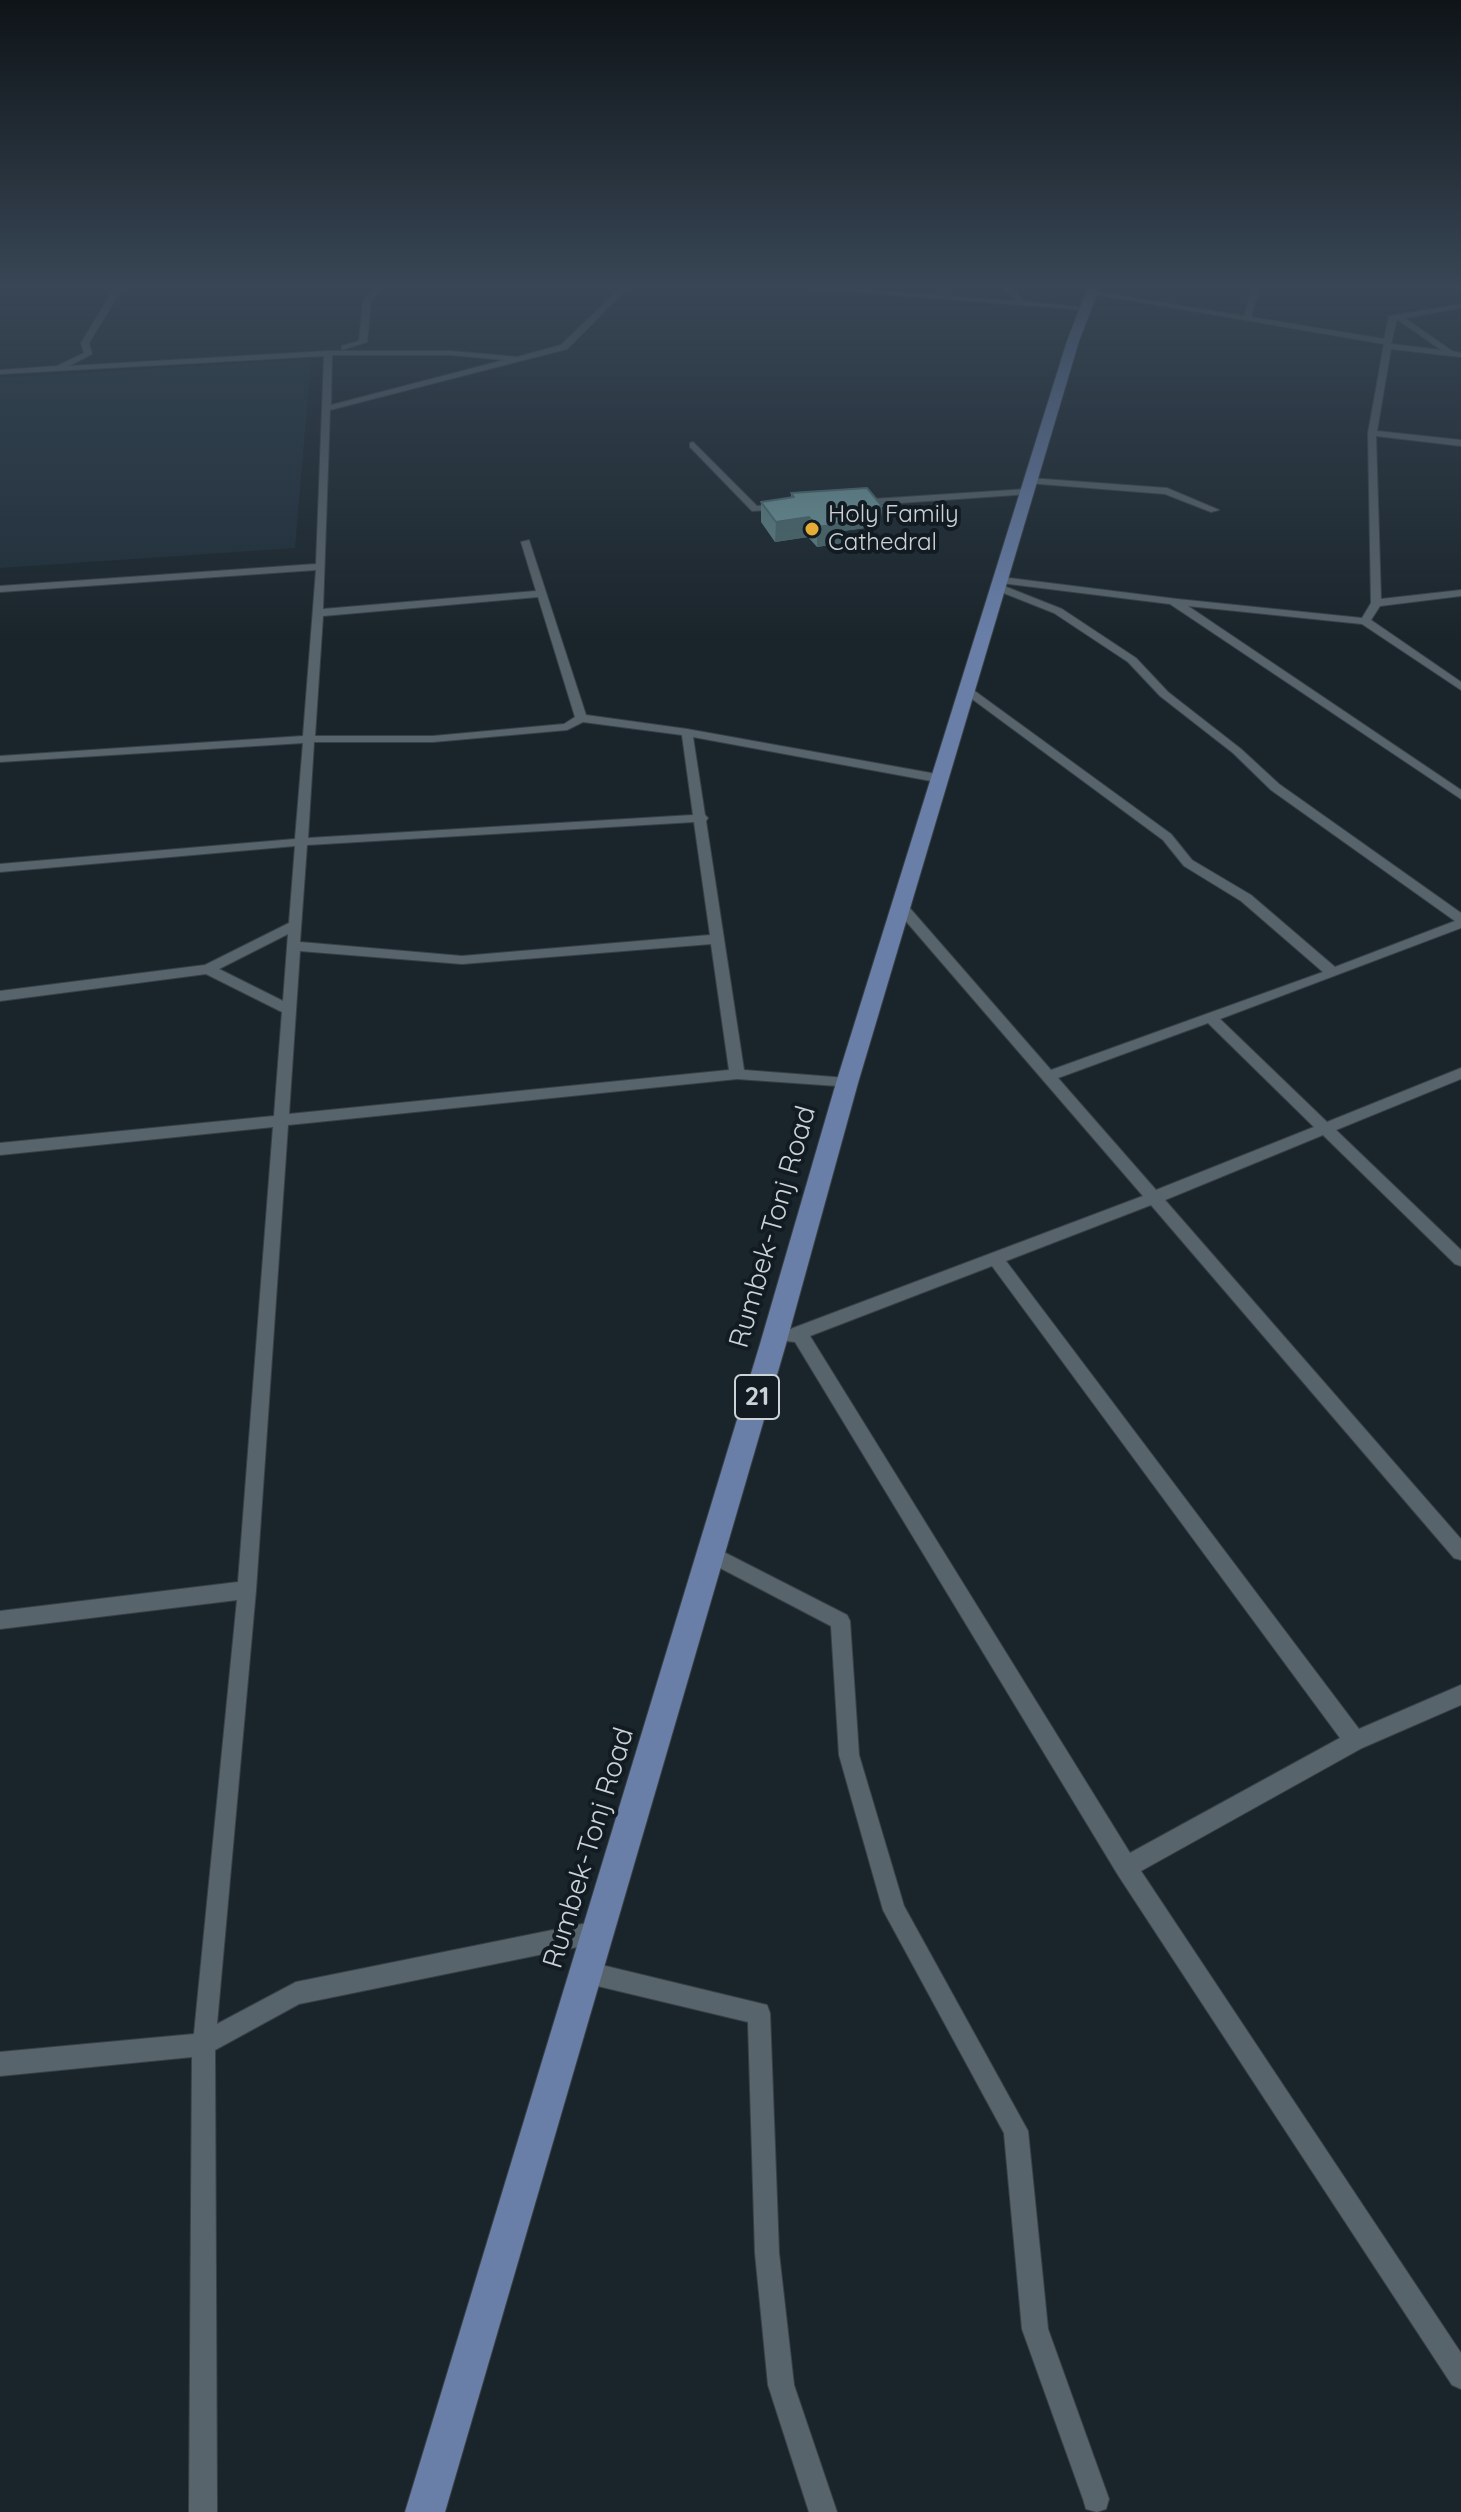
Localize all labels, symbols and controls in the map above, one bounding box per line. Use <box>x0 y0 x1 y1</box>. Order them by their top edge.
place label: Holy Family Cathedral <box>828 501 959 557</box>
marker: Holy Family Cathedral <box>803 520 821 538</box>
street label: Rumbek-Tonj Road <box>722 1102 824 1352</box>
road number: 21 <box>735 1375 779 1419</box>
street label: Rumbek-Tonj Road <box>536 1724 642 1972</box>

